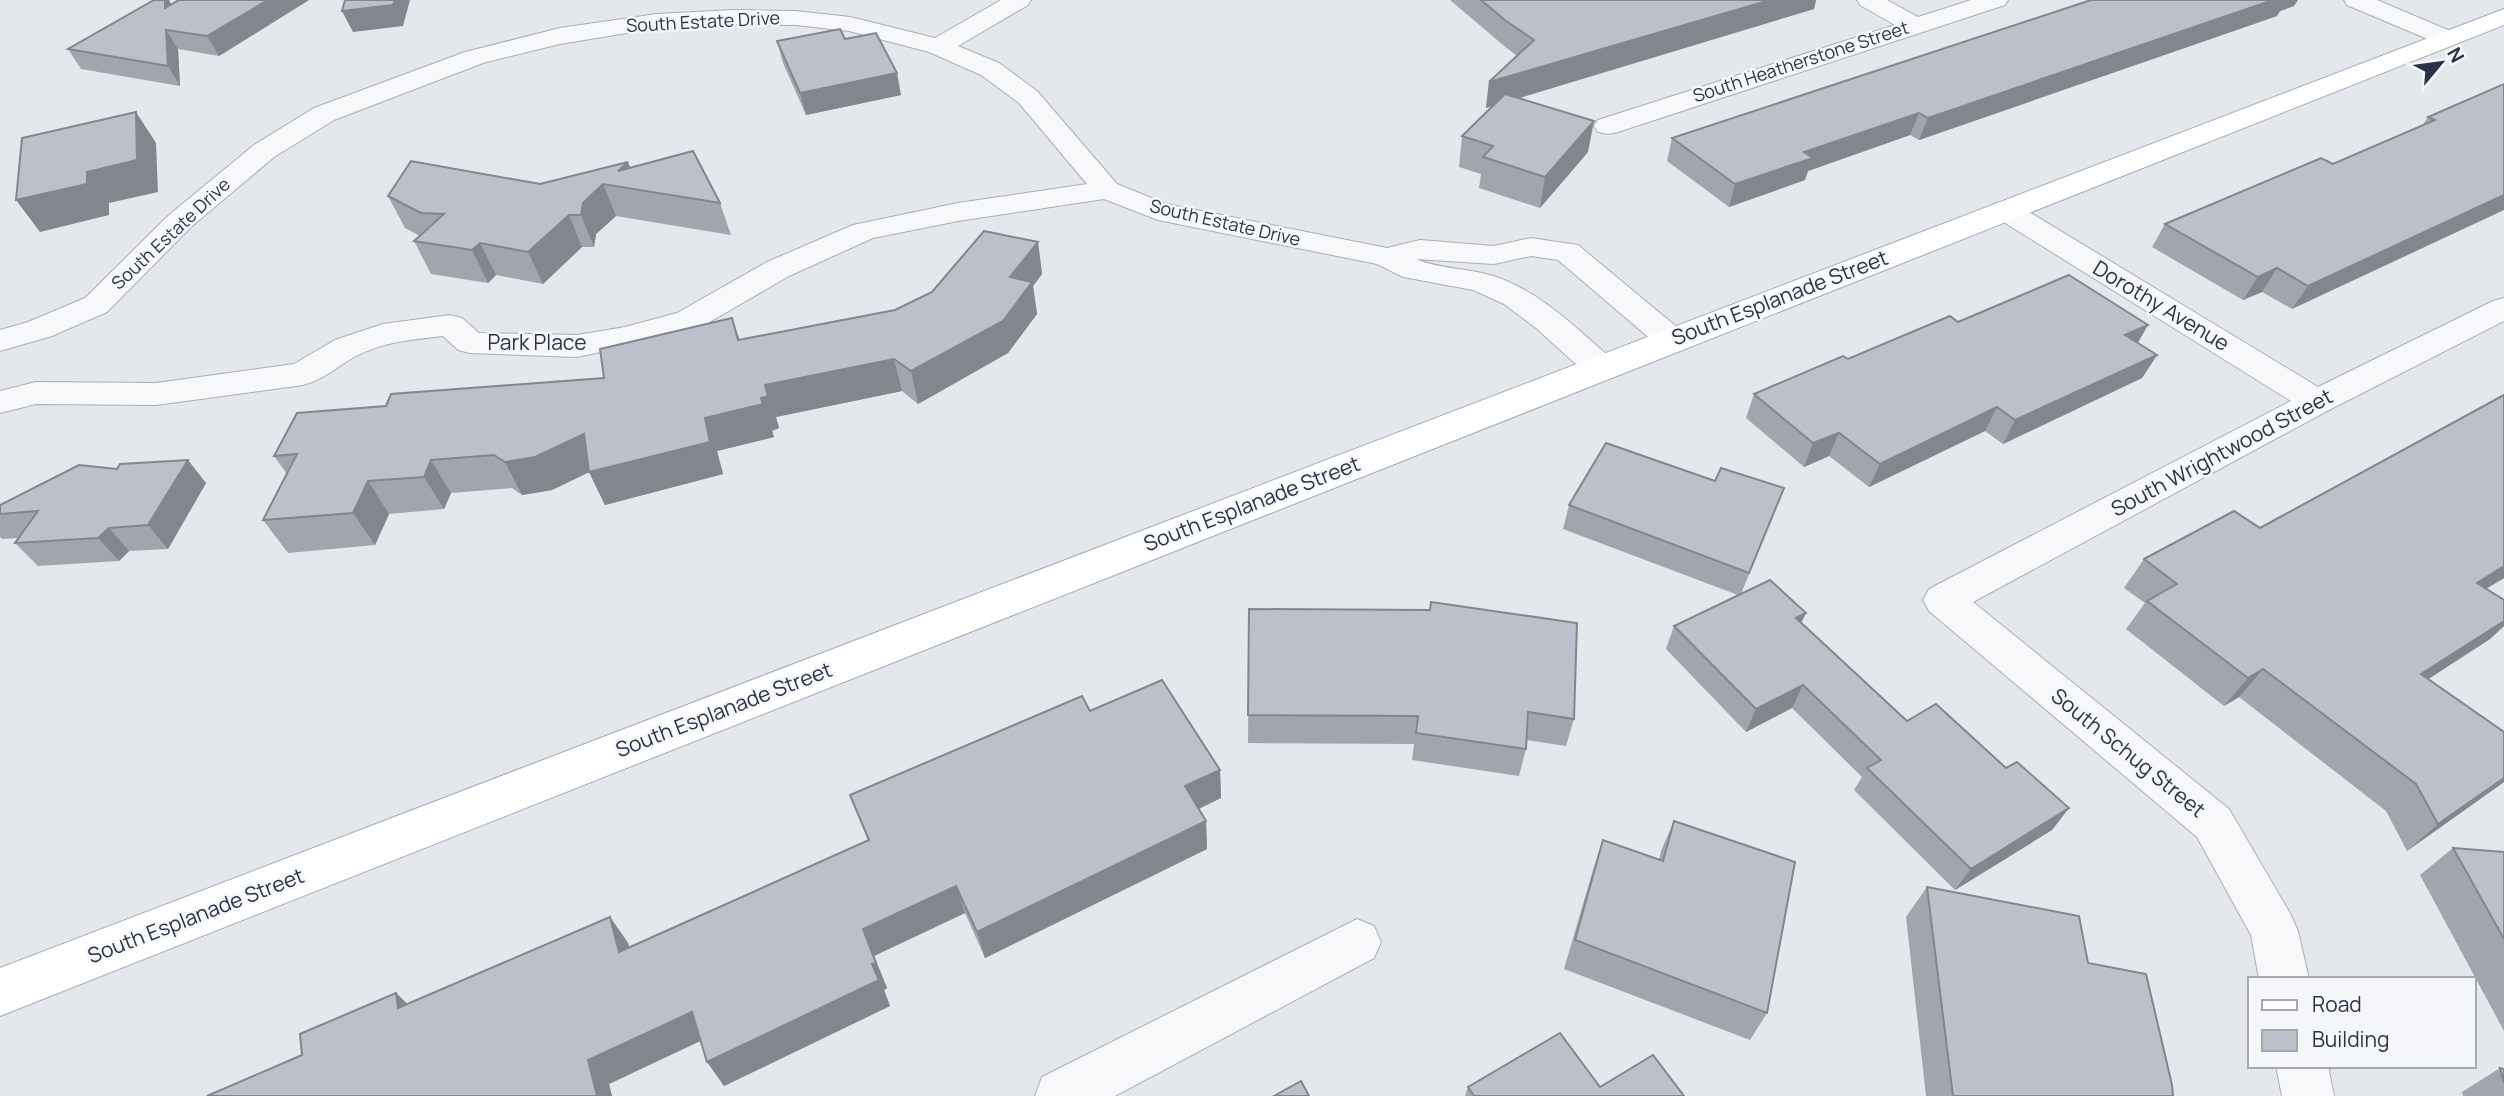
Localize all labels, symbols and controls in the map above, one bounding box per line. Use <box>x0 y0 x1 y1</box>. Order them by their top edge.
street label: South Estate Drive <box>625 5 780 37</box>
street label: South Heatherstone Street <box>1690 15 1912 107</box>
north arrow <box>2406 28 2476 98</box>
text: N <box>2441 42 2471 67</box>
street label: South Estate Drive <box>106 172 235 295</box>
street label: South Estate Drive <box>1148 193 1303 251</box>
street label: South Esplanade Street <box>1667 243 1892 351</box>
street label: Dorothy Avenue <box>2088 253 2235 357</box>
street label: Park Place <box>488 328 586 356</box>
street label: South Wrightwood Street <box>2106 382 2337 523</box>
street label: South Esplanade Street <box>1139 449 1364 557</box>
street label: South Esplanade Street <box>611 655 836 763</box>
street label: South Schug Street <box>2046 681 2212 823</box>
street label: South Esplanade Street <box>83 861 308 969</box>
legend <box>2248 977 2476 1068</box>
text: Road <box>2312 990 2362 1018</box>
text: Building <box>2312 1025 2389 1053</box>

